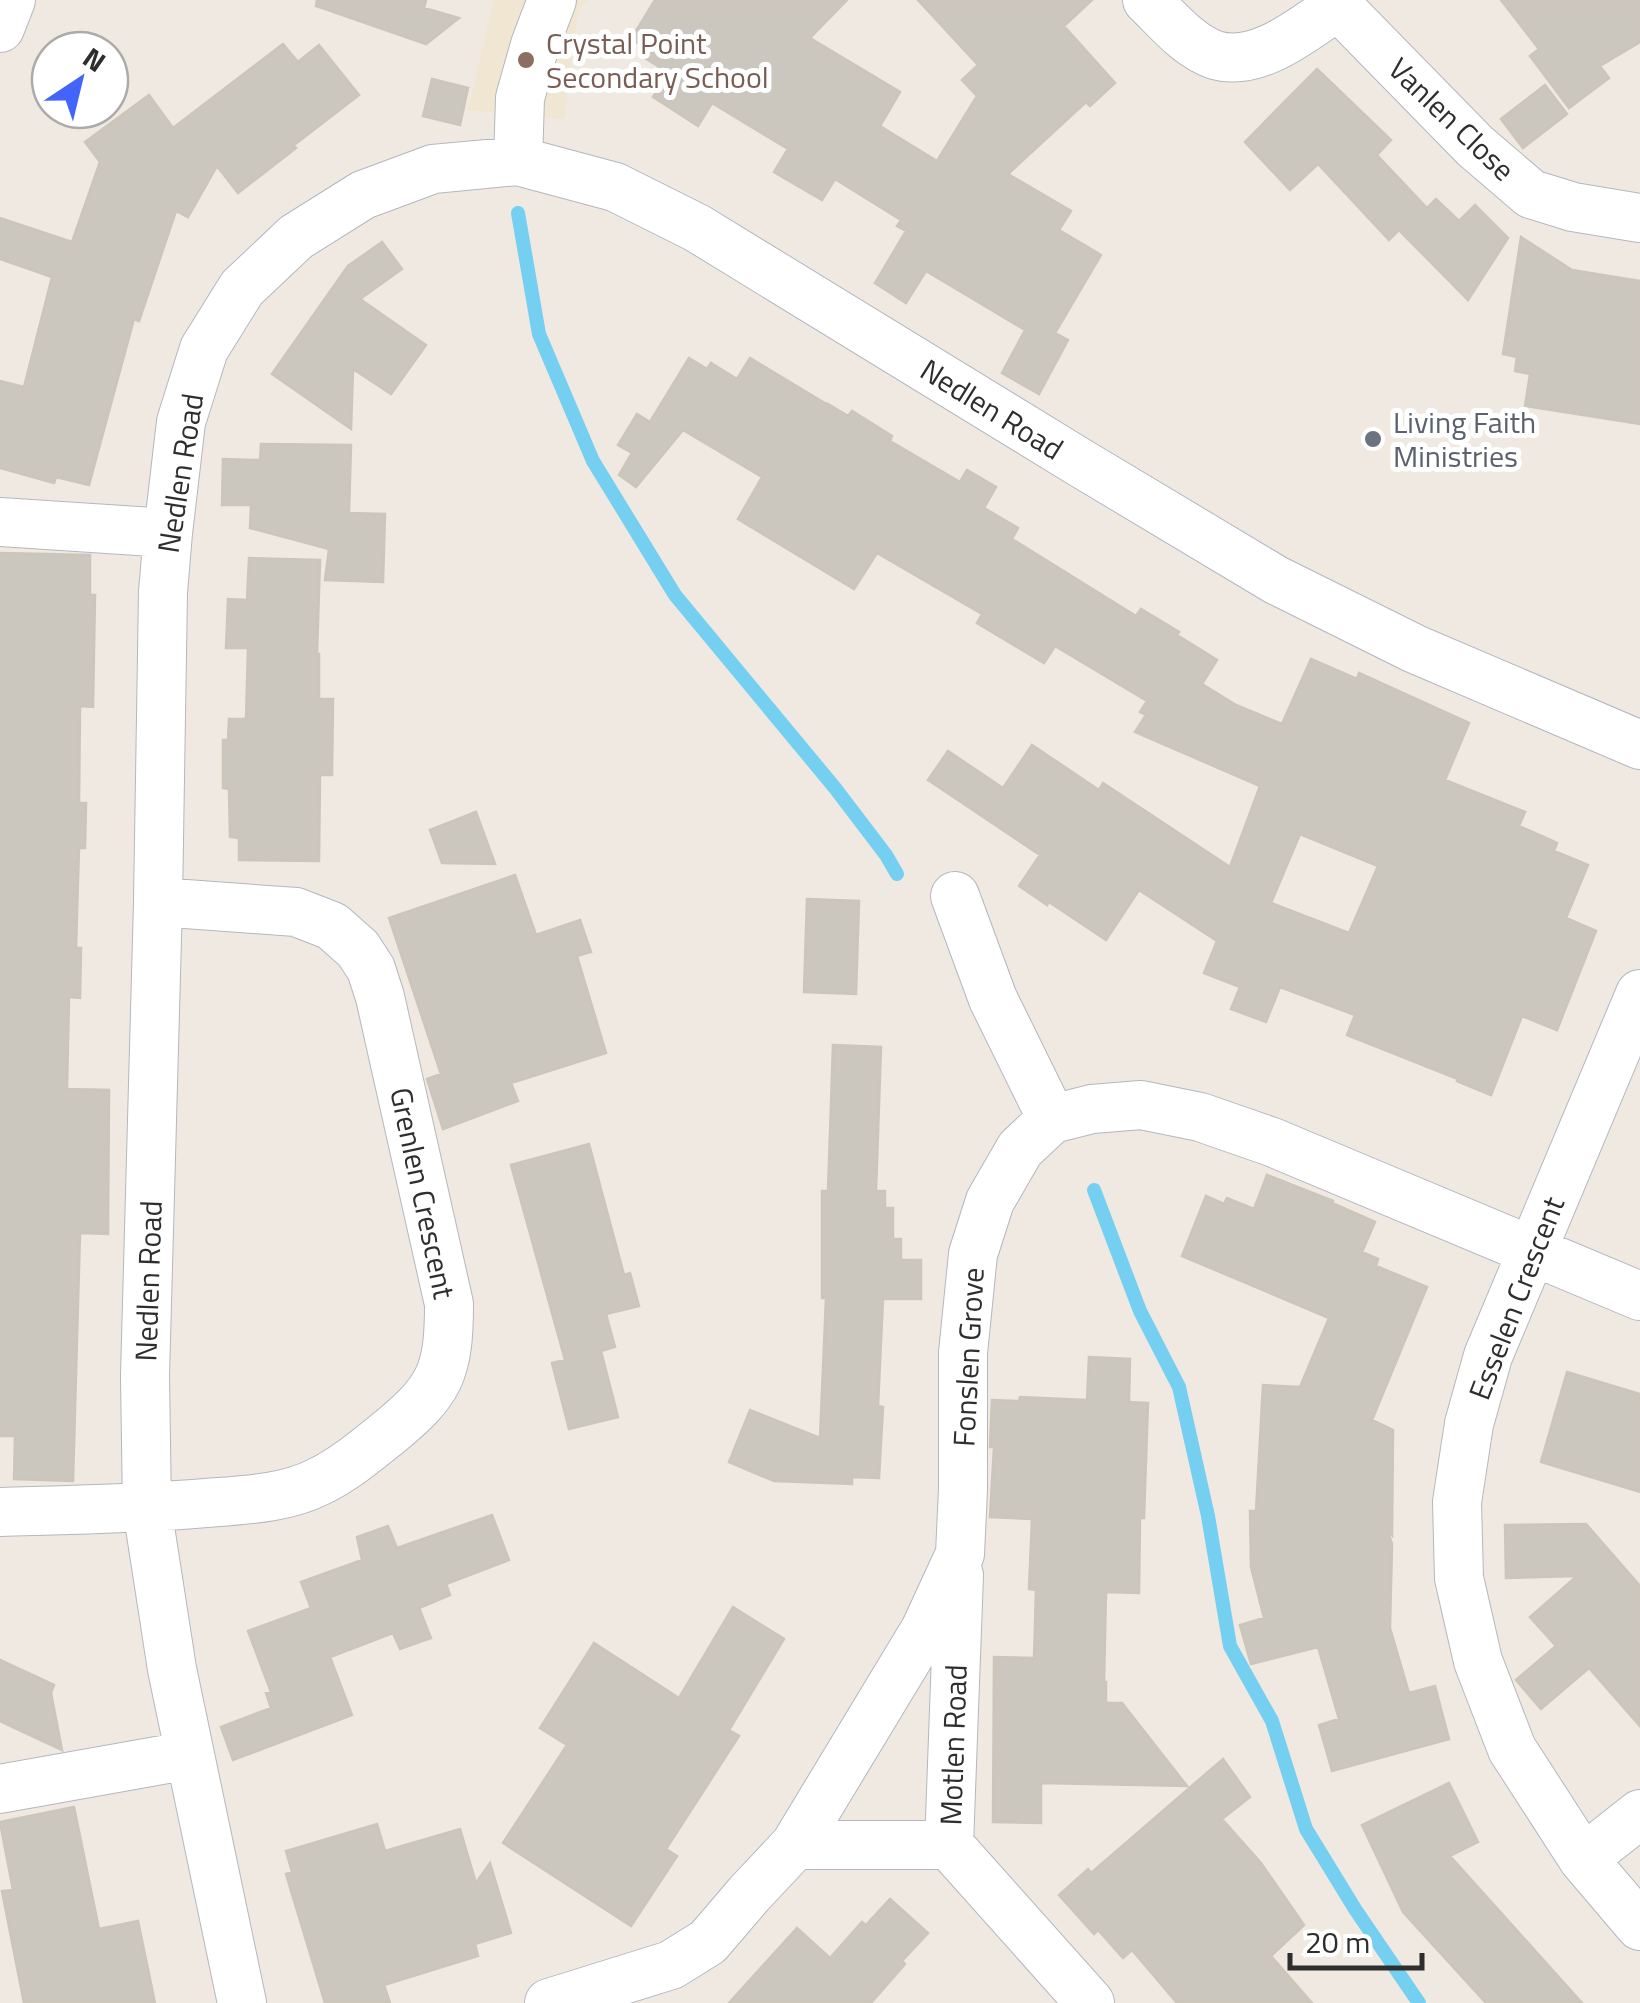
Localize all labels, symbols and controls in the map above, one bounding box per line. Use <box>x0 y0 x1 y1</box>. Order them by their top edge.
place label: Crystal Point Secondary School <box>546 20 769 100</box>
north arrow <box>30 30 130 130</box>
text: N <box>74 36 115 82</box>
street label: Vanlen Close <box>1378 47 1526 191</box>
marker: Crystal Point Secondary School <box>515 49 537 71</box>
street label: Nedlen Road <box>912 347 1072 471</box>
street label: Nedlen Road <box>145 390 215 556</box>
place label: Living Faith Ministries <box>1393 399 1536 479</box>
marker: Living Faith Ministries <box>1362 428 1384 450</box>
street label: Grenlen Crescent <box>378 1083 468 1303</box>
street label: Esselen Crescent <box>1456 1189 1576 1406</box>
street label: Nedlen Road <box>122 1200 174 1362</box>
street label: Fonslen Grove <box>940 1266 996 1448</box>
street label: Motlen Road <box>927 1664 979 1826</box>
scale bar <box>1290 1908 1422 1970</box>
text: 20 m <box>1305 1919 1370 1965</box>

